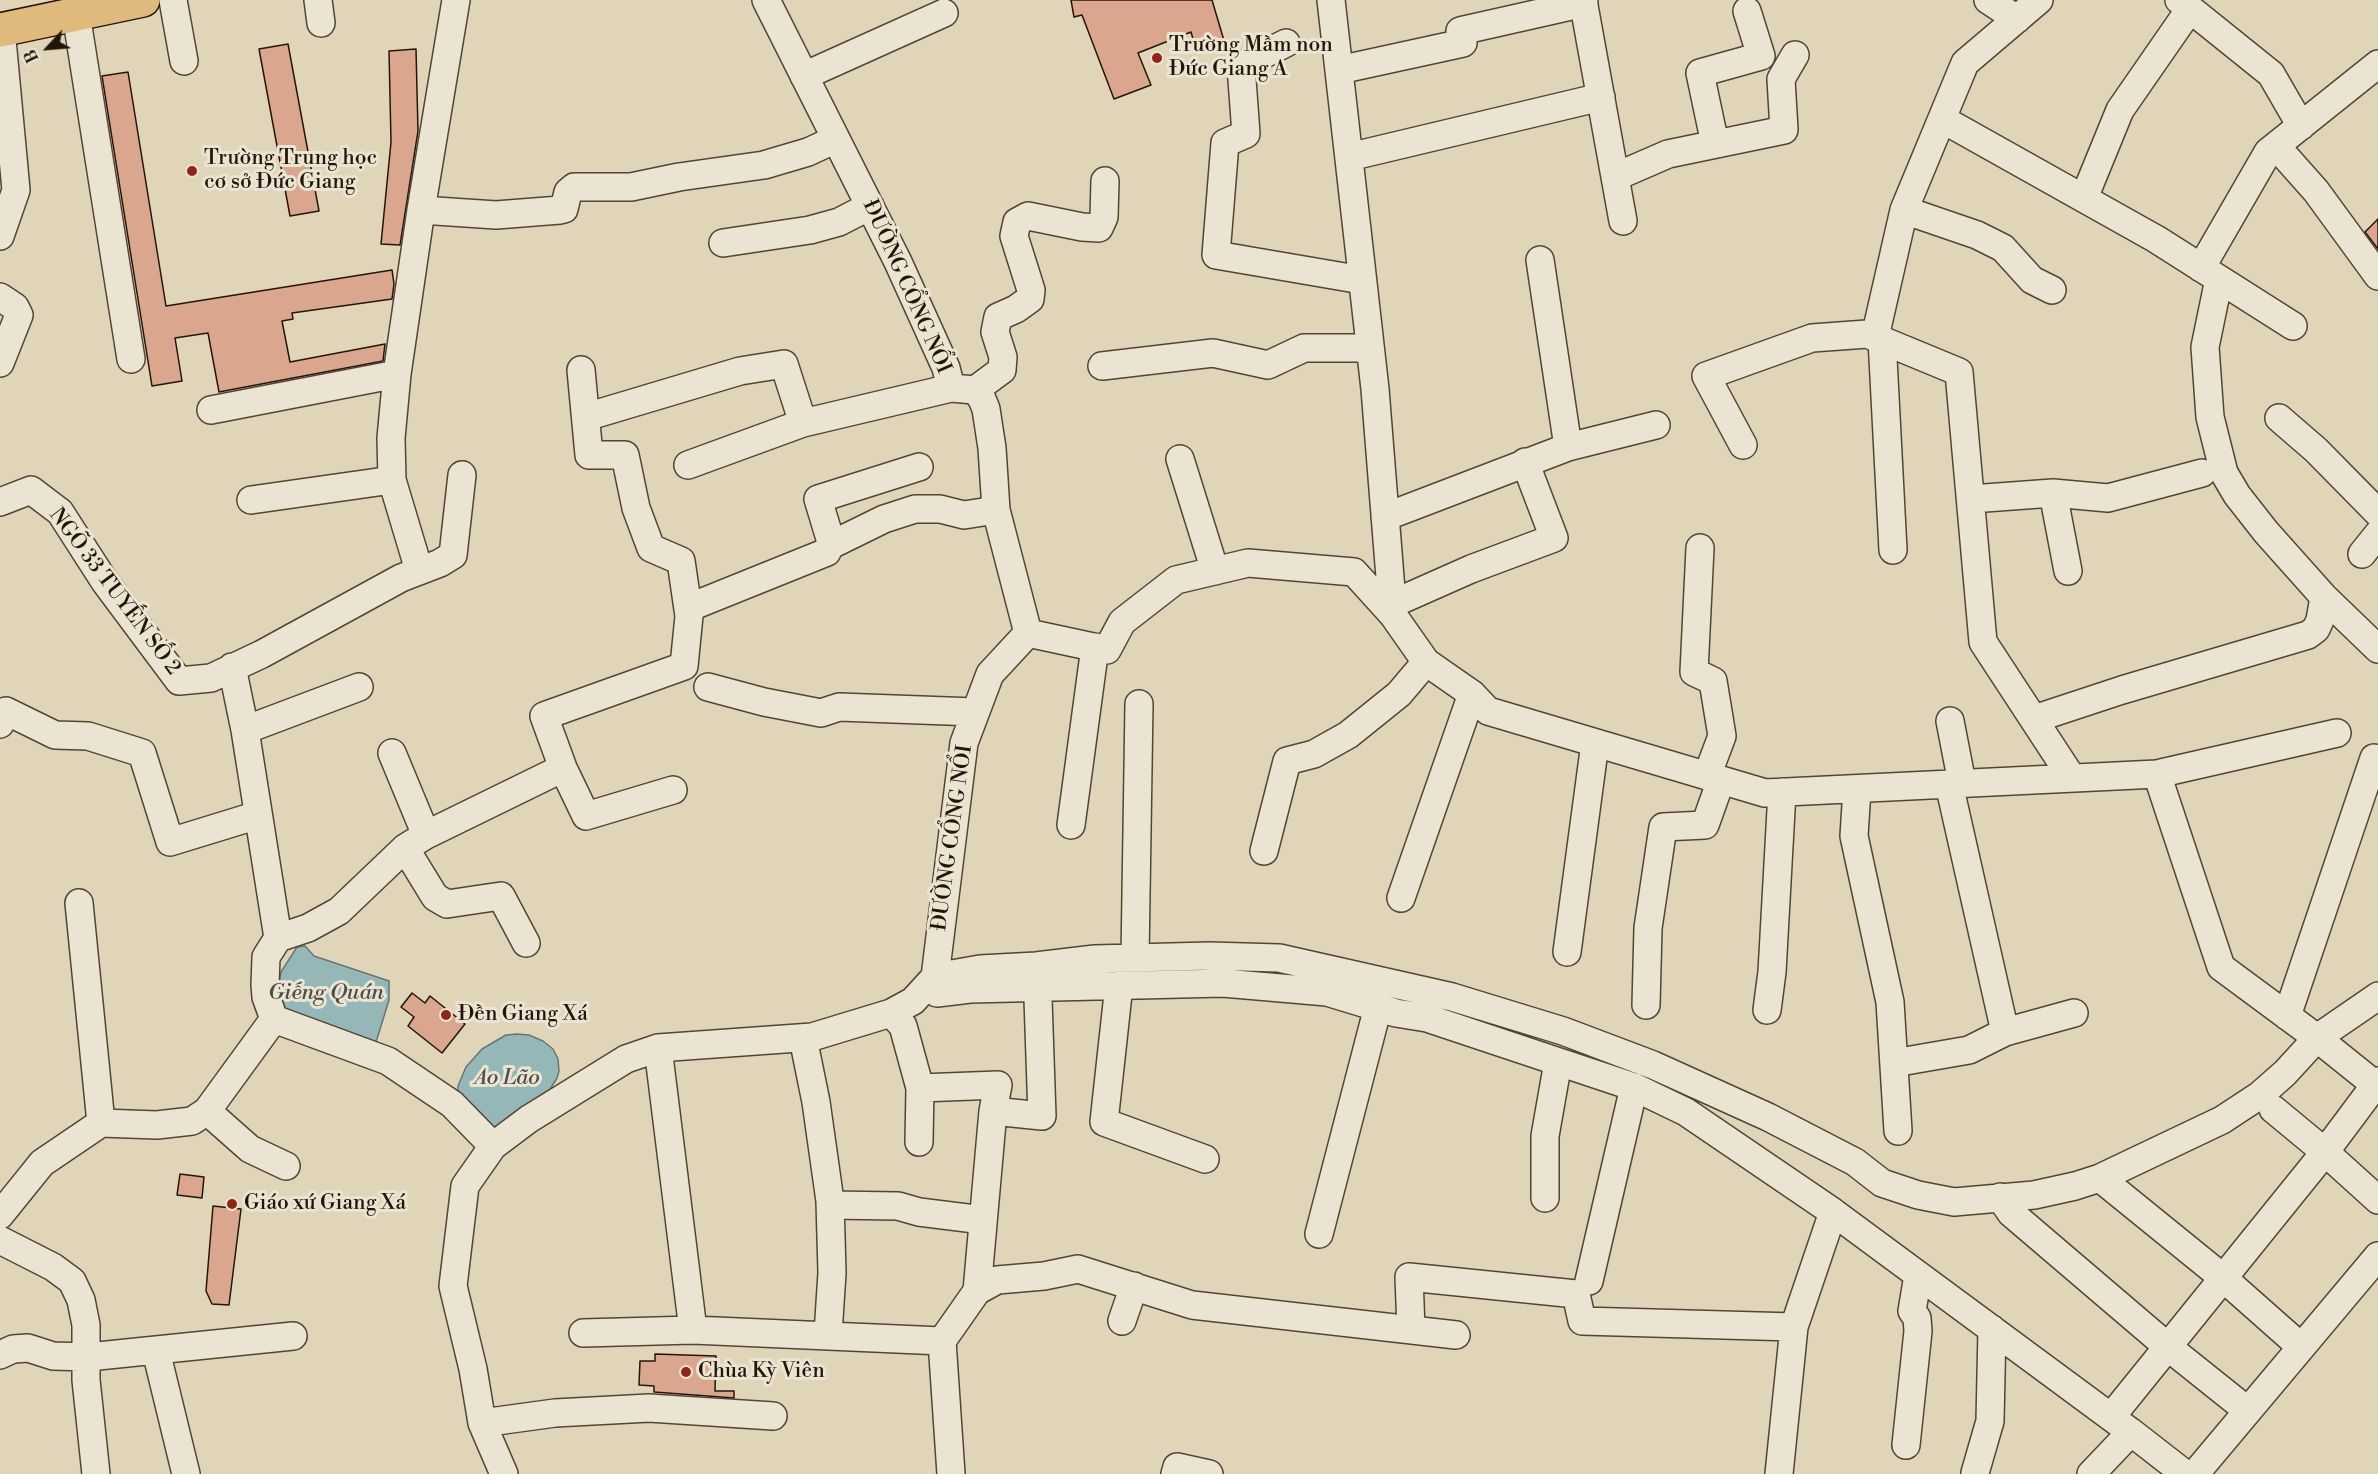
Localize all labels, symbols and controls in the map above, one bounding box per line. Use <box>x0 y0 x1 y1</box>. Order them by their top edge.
north arrow <box>18 18 78 78</box>
place label: Trường Mầm non Đức Giang A <box>1169 33 1333 83</box>
text: B <box>20 46 43 66</box>
marker: Trường Mầm non Đức Giang A <box>1150 51 1164 65</box>
place label: Trường Trung học cơ sở Đức Giang <box>204 146 377 196</box>
marker: Trường Trung học cơ sở Đức Giang <box>185 164 199 178</box>
street label: ĐƯỜNG CỔNG NỔI <box>856 196 956 378</box>
street label: NGÕ 33 TUYẾN SỐ 2 <box>43 504 185 680</box>
street label: ĐƯỜNG CỔNG NỔI <box>927 743 979 933</box>
water label: Giếng Quán <box>268 981 384 1007</box>
place label: Đền Giang Xá <box>458 1002 588 1028</box>
marker: Đền Giang Xá <box>439 1008 453 1022</box>
water label: Ao Lão <box>474 1066 540 1092</box>
place label: Giáo xứ Giang Xá <box>244 1191 406 1217</box>
marker: Giáo xứ Giang Xá <box>225 1197 239 1211</box>
place label: Chùa Kỳ Viên <box>698 1359 825 1385</box>
marker: Chùa Kỳ Viên <box>679 1365 693 1379</box>

